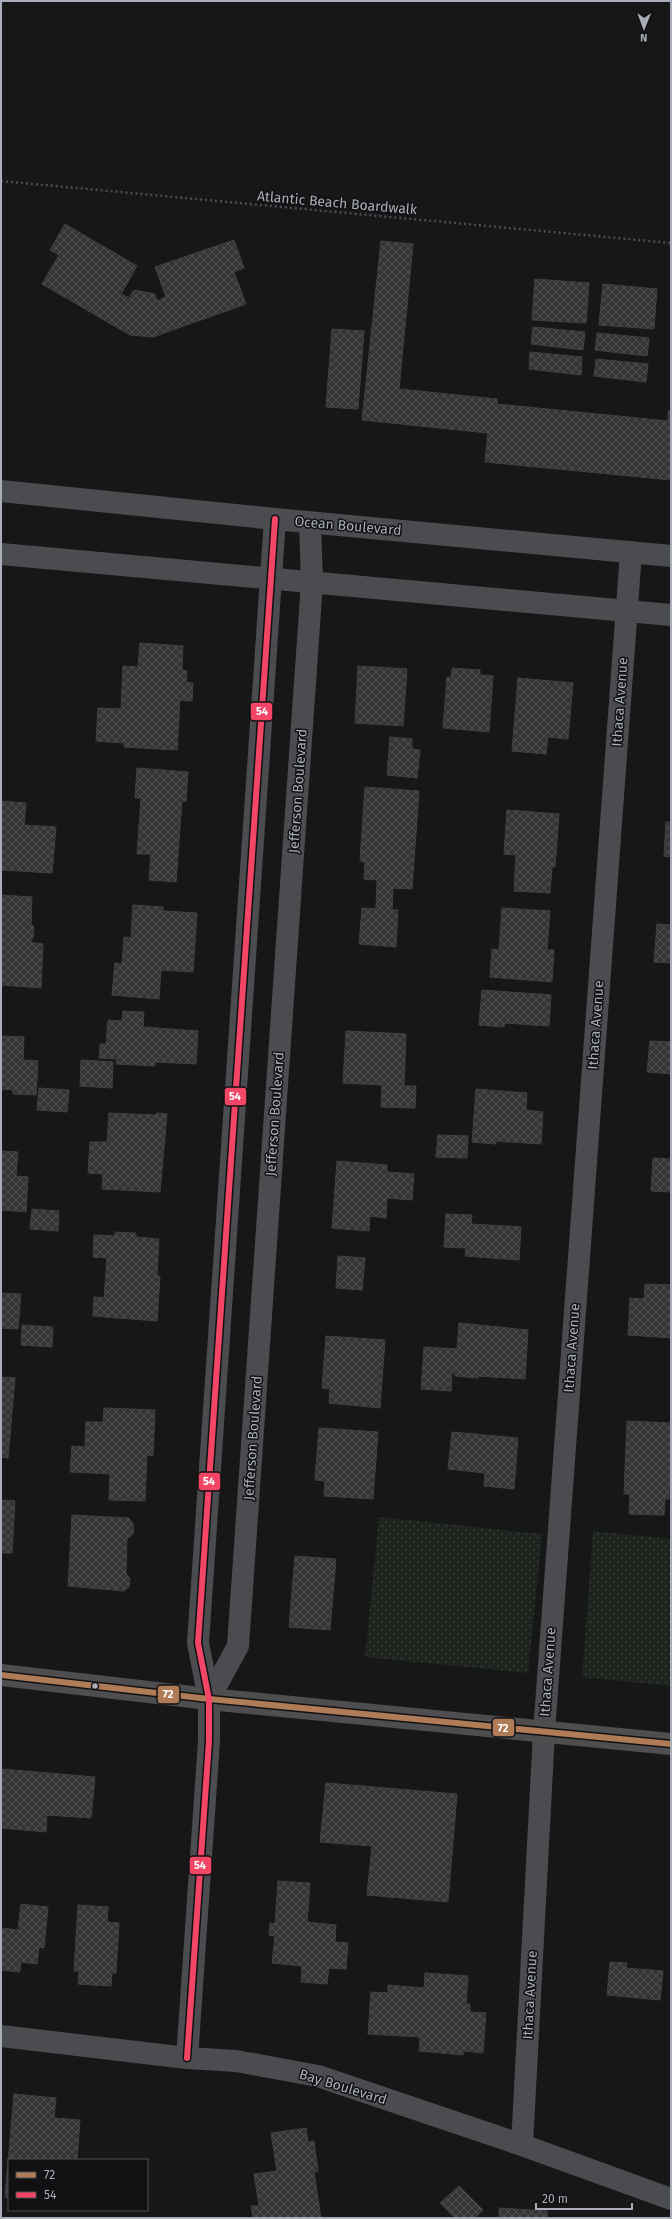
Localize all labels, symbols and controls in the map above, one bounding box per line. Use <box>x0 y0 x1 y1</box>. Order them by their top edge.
north arrow <box>624 8 664 48</box>
text: N <box>640 31 648 44</box>
street label: Atlantic Beach Boardwalk <box>256 188 419 219</box>
street label: Ocean Boulevard <box>294 513 402 539</box>
street label: Ithaca Avenue <box>608 657 632 747</box>
line badge: 54 <box>250 702 273 721</box>
text: 54 <box>256 705 268 718</box>
street label: Jefferson Boulevard <box>285 728 311 854</box>
street label: Ithaca Avenue <box>584 980 608 1070</box>
street label: Jefferson Boulevard <box>262 1051 288 1177</box>
line badge: 54 <box>224 1087 247 1106</box>
text: 54 <box>229 1090 241 1103</box>
street label: Ithaca Avenue <box>560 1303 584 1393</box>
street label: Jefferson Boulevard <box>240 1375 266 1501</box>
line badge: 54 <box>198 1472 221 1491</box>
text: 54 <box>203 1475 215 1488</box>
street label: Ithaca Avenue <box>536 1627 560 1717</box>
unlabelled marker <box>90 1681 100 1691</box>
line badge: 72 <box>157 1685 180 1704</box>
text: 72 <box>163 1688 174 1701</box>
line badge: 72 <box>492 1718 515 1737</box>
text: 72 <box>498 1722 509 1735</box>
line badge: 54 <box>189 1856 212 1875</box>
text: 54 <box>194 1859 206 1872</box>
street label: Ithaca Avenue <box>519 1950 541 2040</box>
street label: Bay Boulevard <box>297 2066 389 2108</box>
legend <box>8 2159 148 2211</box>
text: 72 <box>44 2168 55 2182</box>
scale bar <box>536 2185 632 2211</box>
text: 54 <box>44 2188 57 2202</box>
text: 20 m <box>542 2192 568 2206</box>

